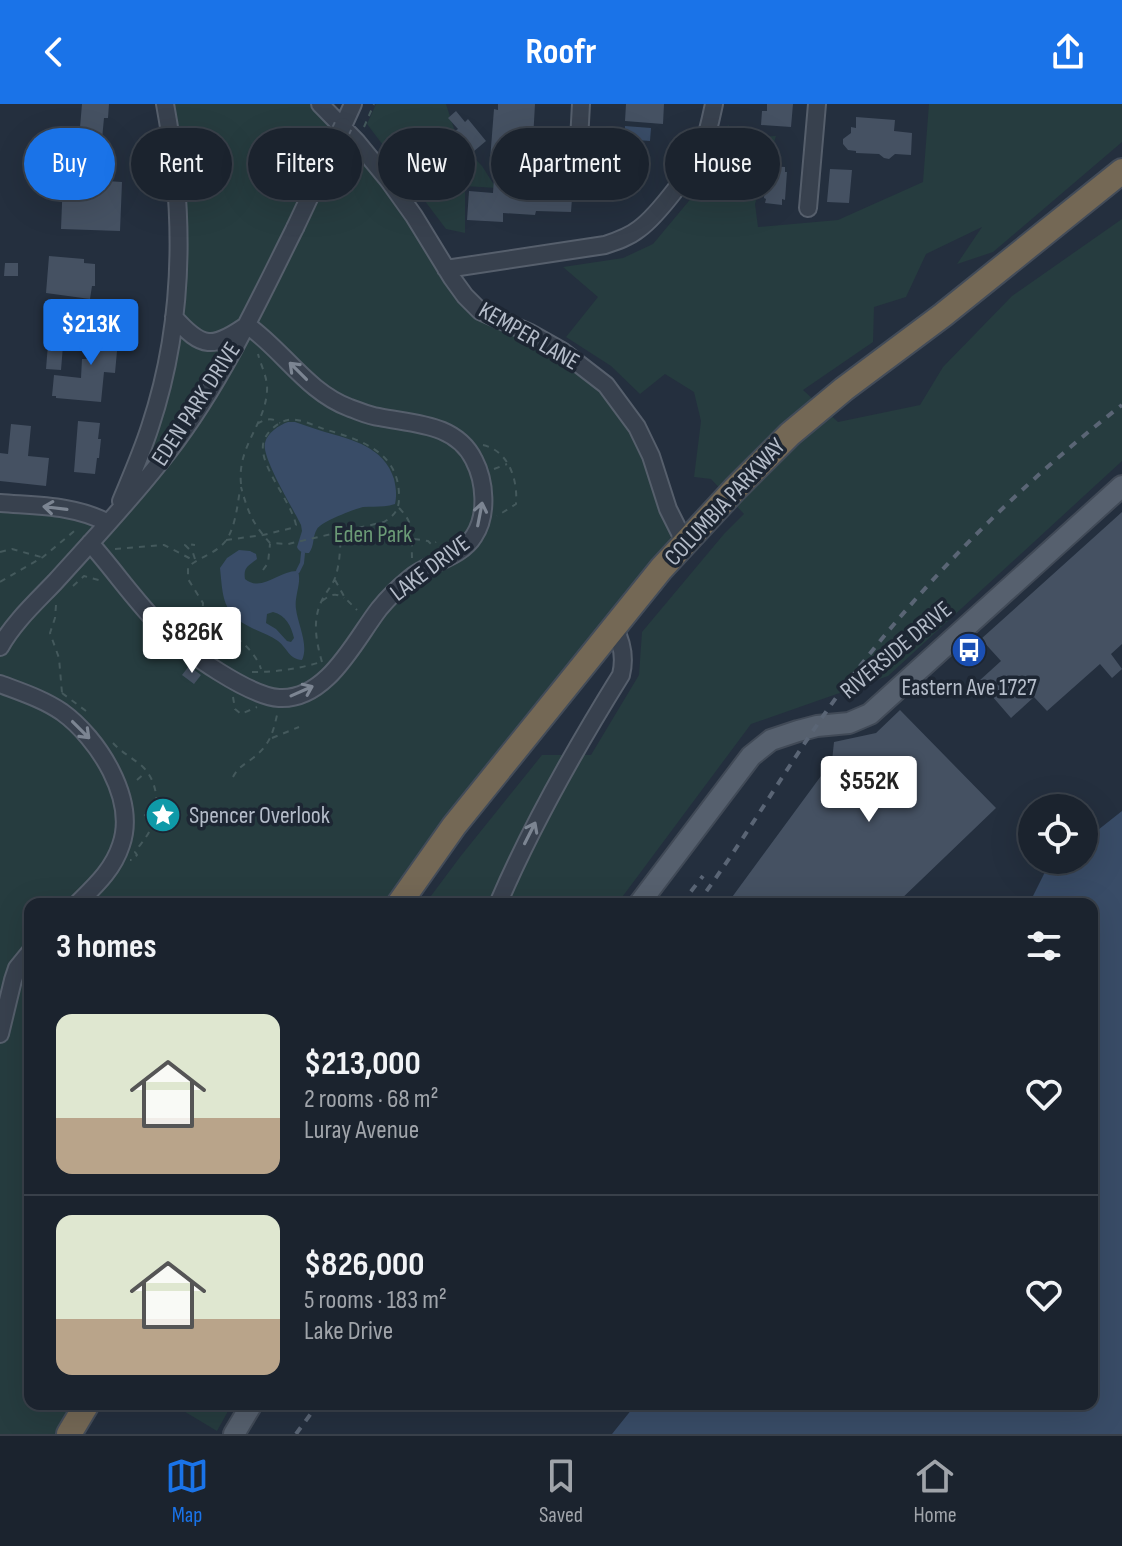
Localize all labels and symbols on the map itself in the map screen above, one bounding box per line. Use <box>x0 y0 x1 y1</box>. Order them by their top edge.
street label: KEMPER LANE <box>474 296 584 376</box>
pin: $213K <box>35 299 147 367</box>
street label: EDEN PARK DRIVE <box>145 337 247 471</box>
one-way arrow <box>289 362 308 381</box>
street label: COLUMBIA PARKWAY <box>658 432 792 572</box>
one-way arrow <box>43 500 68 515</box>
one-way arrow <box>474 501 489 527</box>
park label: Eden Park <box>334 520 412 549</box>
street label: LAKE DRIVE <box>384 529 476 607</box>
street label: RIVERSIDE DRIVE <box>834 595 958 705</box>
pin: $826K <box>136 607 248 675</box>
bus stop icon: Eastern Ave 1727 <box>950 631 988 669</box>
place label: Eastern Ave 1727 <box>901 673 1037 702</box>
one-way arrow <box>289 683 314 698</box>
one-way arrow <box>71 721 91 740</box>
pin: $552K <box>813 756 925 824</box>
place icon: Spencer Overlook <box>144 796 182 834</box>
place label: Spencer Overlook <box>189 801 330 830</box>
one-way arrow <box>523 822 538 846</box>

